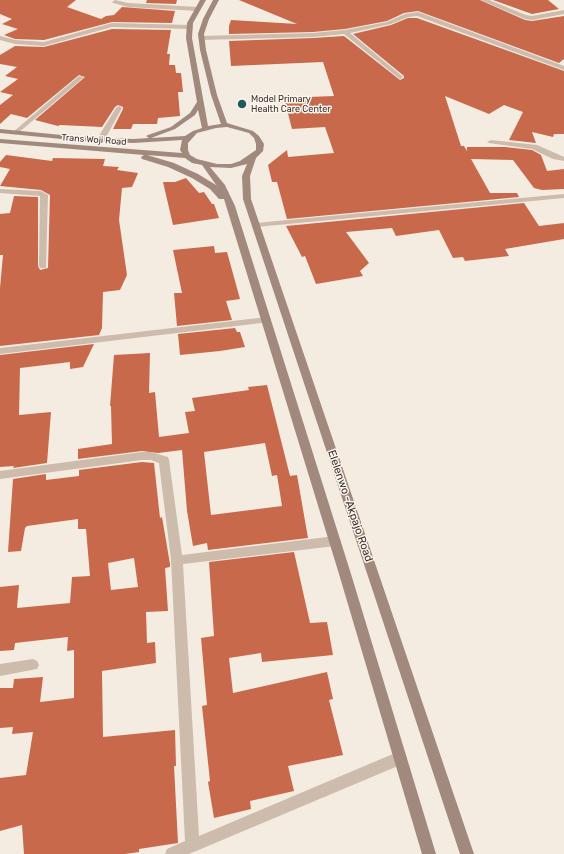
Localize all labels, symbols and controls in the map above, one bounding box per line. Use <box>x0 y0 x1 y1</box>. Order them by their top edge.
place label: Model Primary Health Care Center <box>251 94 331 115</box>
marker: Model Primary Health Care Center <box>236 98 248 110</box>
street label: Trans Woji Road <box>61 132 127 148</box>
street label: Elelenwo -Akpajo Road <box>325 448 375 564</box>

